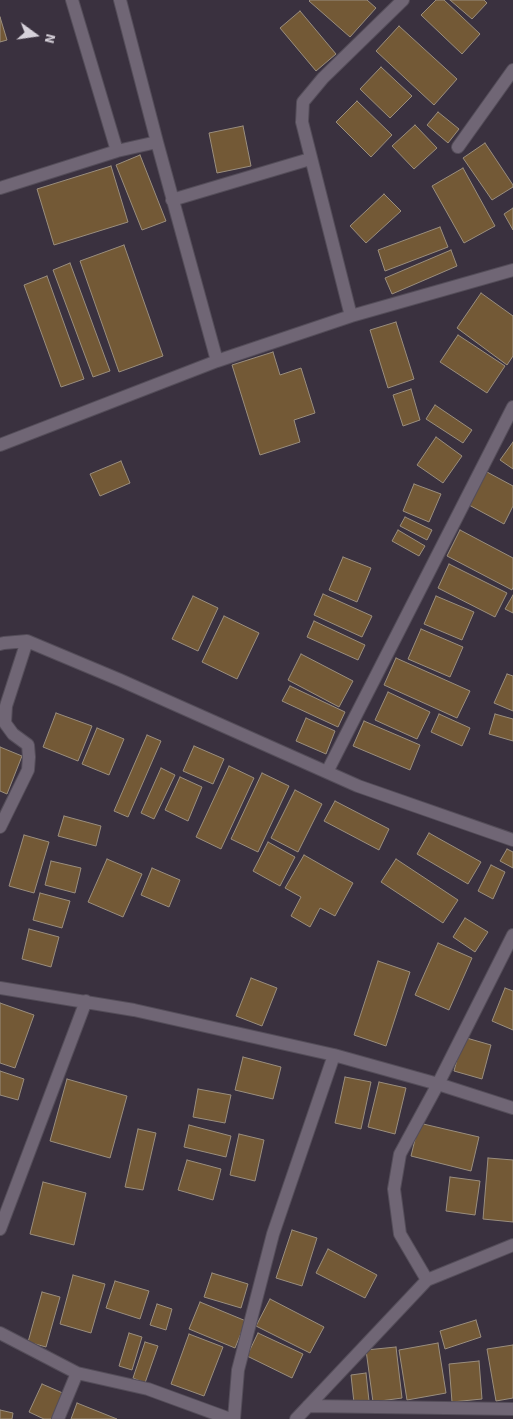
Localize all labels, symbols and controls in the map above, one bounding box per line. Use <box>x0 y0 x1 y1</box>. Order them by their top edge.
north arrow <box>10 10 60 60</box>
text: N <box>39 32 60 46</box>

